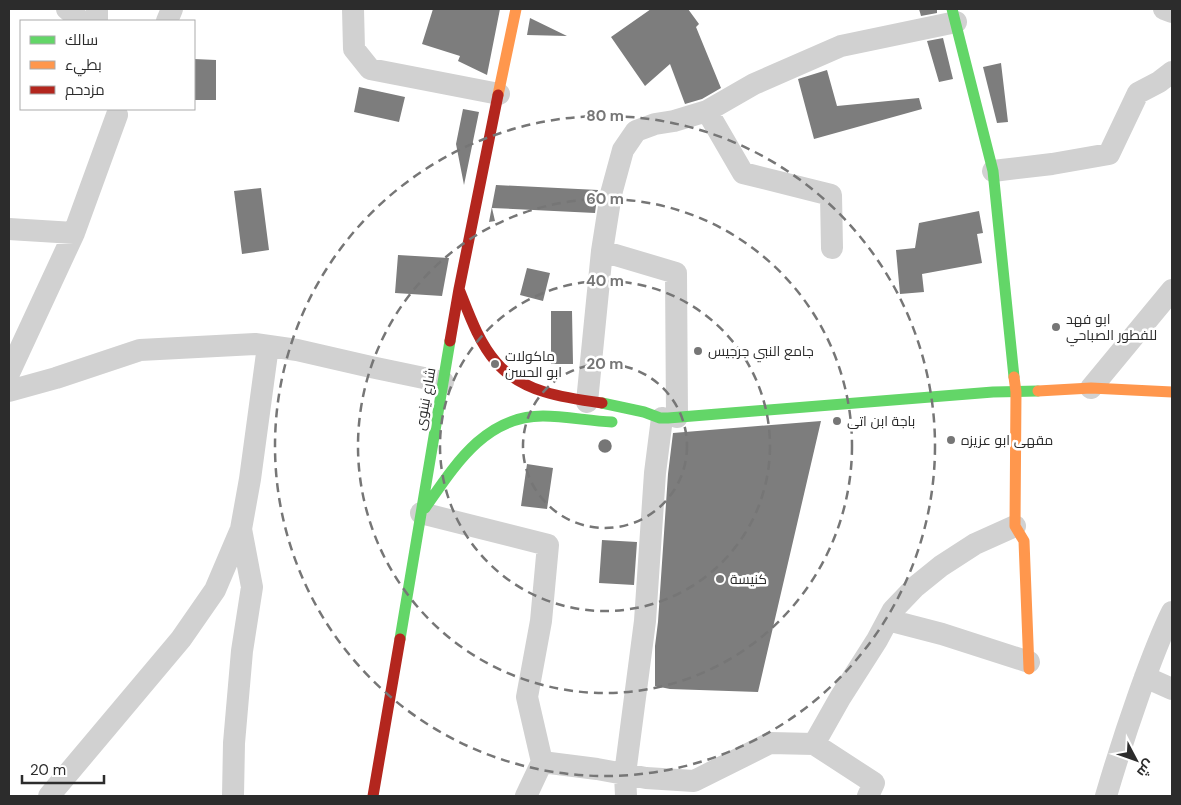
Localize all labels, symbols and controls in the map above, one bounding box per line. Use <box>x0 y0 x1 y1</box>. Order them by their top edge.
legend <box>20 20 195 110</box>
text: سالك <box>65 30 98 50</box>
text: بطيء <box>65 55 102 77</box>
text: مزدحم <box>65 80 105 100</box>
text: 80 m <box>586 106 624 126</box>
text: 60 m <box>586 189 624 209</box>
text: 40 m <box>586 271 624 291</box>
place label: ابو فهد للفطور الصباحي <box>1066 310 1157 347</box>
marker: ابو فهد للفطور الصباحي <box>1050 321 1062 333</box>
place label: جامع النبي جرجيس <box>708 342 814 363</box>
marker: جامع النبي جرجيس <box>692 345 704 357</box>
place label: ماكولات ابو الحسن <box>505 347 562 381</box>
text: 20 m <box>587 354 623 374</box>
marker: ماكولات ابو الحسن <box>489 358 501 370</box>
street label: شارع نينوى <box>411 366 439 432</box>
place label: باجة ابن اتى <box>847 412 915 430</box>
marker: باجة ابن اتى <box>831 415 843 427</box>
place label: مقهى ابو عزيزه <box>961 431 1053 449</box>
marker: مقهى ابو عزيزه <box>945 434 957 446</box>
centre of rings <box>596 437 614 455</box>
place label: كنيسة <box>730 570 767 588</box>
marker: كنيسة <box>714 573 726 585</box>
north arrow <box>1111 735 1161 785</box>
scale bar <box>22 752 105 784</box>
text: ش <box>1133 756 1158 781</box>
text: 20 m <box>30 760 66 780</box>

